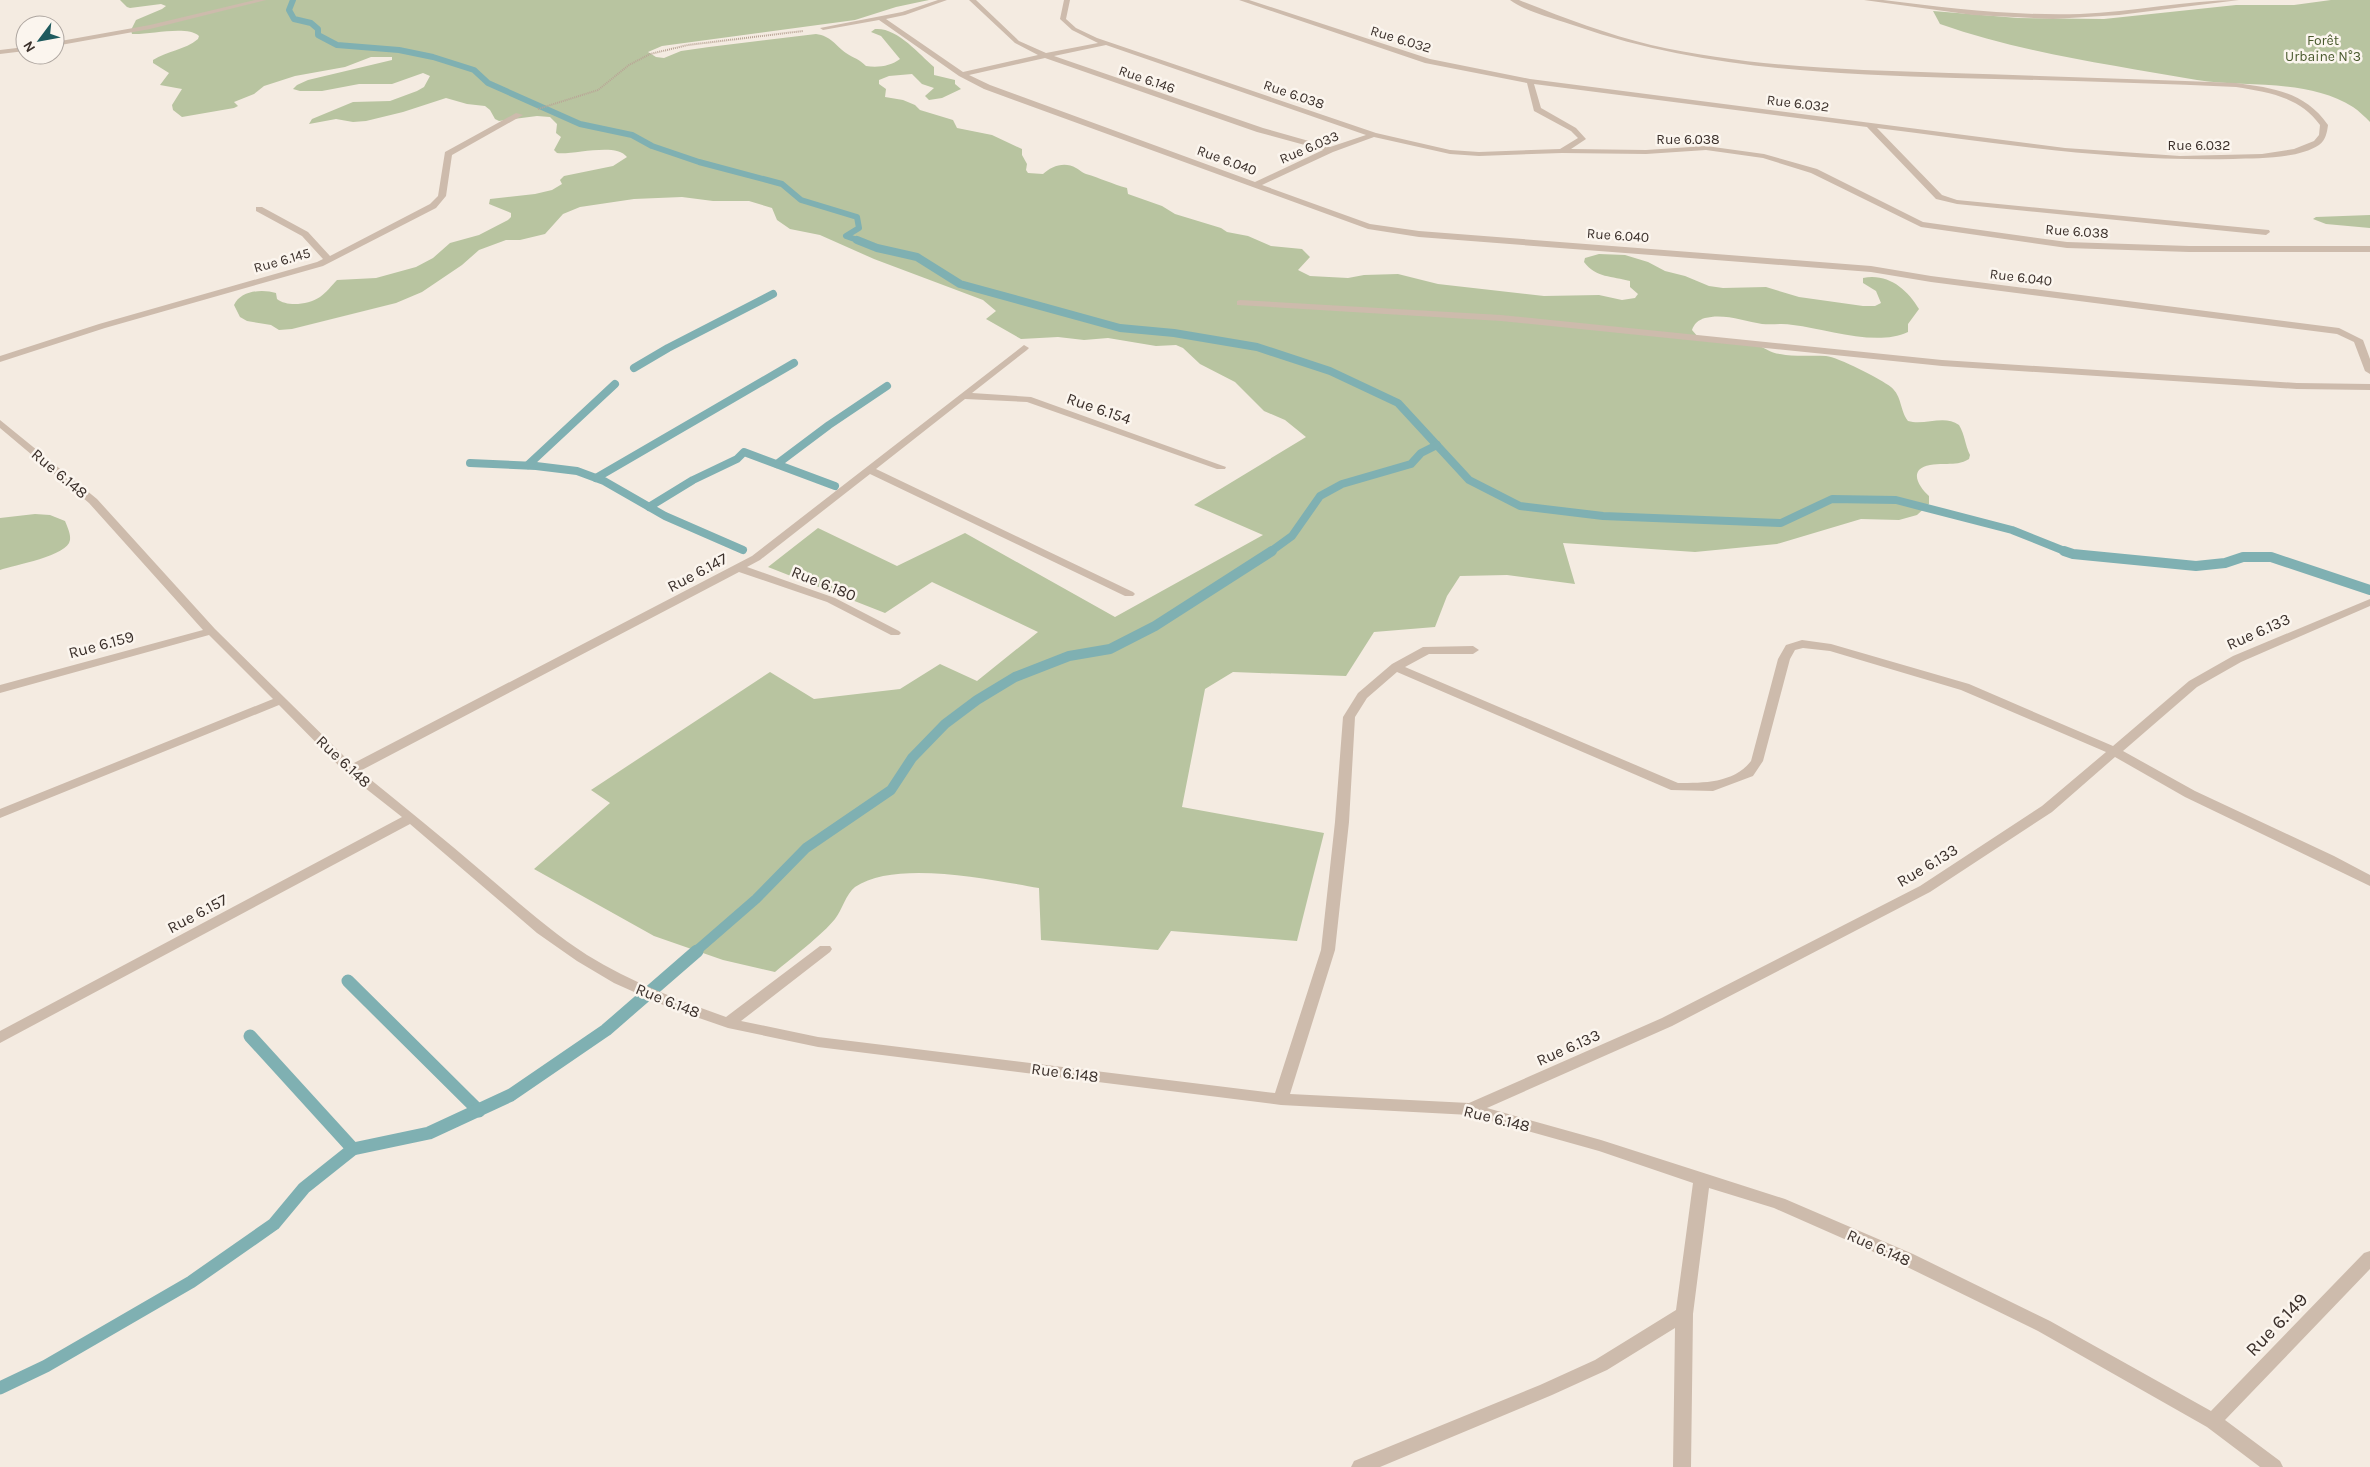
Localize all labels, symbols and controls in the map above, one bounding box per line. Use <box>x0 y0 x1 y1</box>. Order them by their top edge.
north arrow <box>15 15 65 65</box>
street label: Rue 6.032 <box>1368 22 1433 57</box>
park label: Forêt Urbaine N°3 <box>2285 32 2361 65</box>
text: N <box>20 38 39 55</box>
street label: Rue 6.146 <box>1116 62 1177 97</box>
street label: Rue 6.038 <box>1261 76 1327 113</box>
street label: Rue 6.032 <box>1766 91 1830 116</box>
street label: Rue 6.033 <box>1277 127 1341 168</box>
street label: Rue 6.038 <box>1656 131 1720 148</box>
street label: Rue 6.032 <box>2168 137 2230 154</box>
street label: Rue 6.040 <box>1195 142 1259 179</box>
street label: Rue 6.038 <box>2045 221 2109 242</box>
street label: Rue 6.040 <box>1586 225 1650 246</box>
street label: Rue 6.145 <box>252 244 313 277</box>
street label: Rue 6.040 <box>1989 265 2053 290</box>
street label: Rue 6.154 <box>1064 389 1134 428</box>
street label: Rue 6.148 <box>28 444 92 502</box>
street label: Rue 6.147 <box>664 549 731 596</box>
street label: Rue 6.180 <box>789 562 859 605</box>
street label: Rue 6.133 <box>2223 609 2293 654</box>
street label: Rue 6.159 <box>66 627 136 662</box>
street label: Rue 6.148 <box>312 731 375 791</box>
street label: Rue 6.133 <box>1893 840 1961 891</box>
street label: Rue 6.157 <box>164 889 231 937</box>
street label: Rue 6.148 <box>633 979 703 1022</box>
street label: Rue 6.133 <box>1533 1025 1603 1070</box>
street label: Rue 6.148 <box>1030 1059 1100 1086</box>
street label: Rue 6.148 <box>1462 1101 1532 1136</box>
street label: Rue 6.148 <box>1844 1225 1914 1270</box>
street label: Rue 6.149 <box>2241 1288 2312 1361</box>

